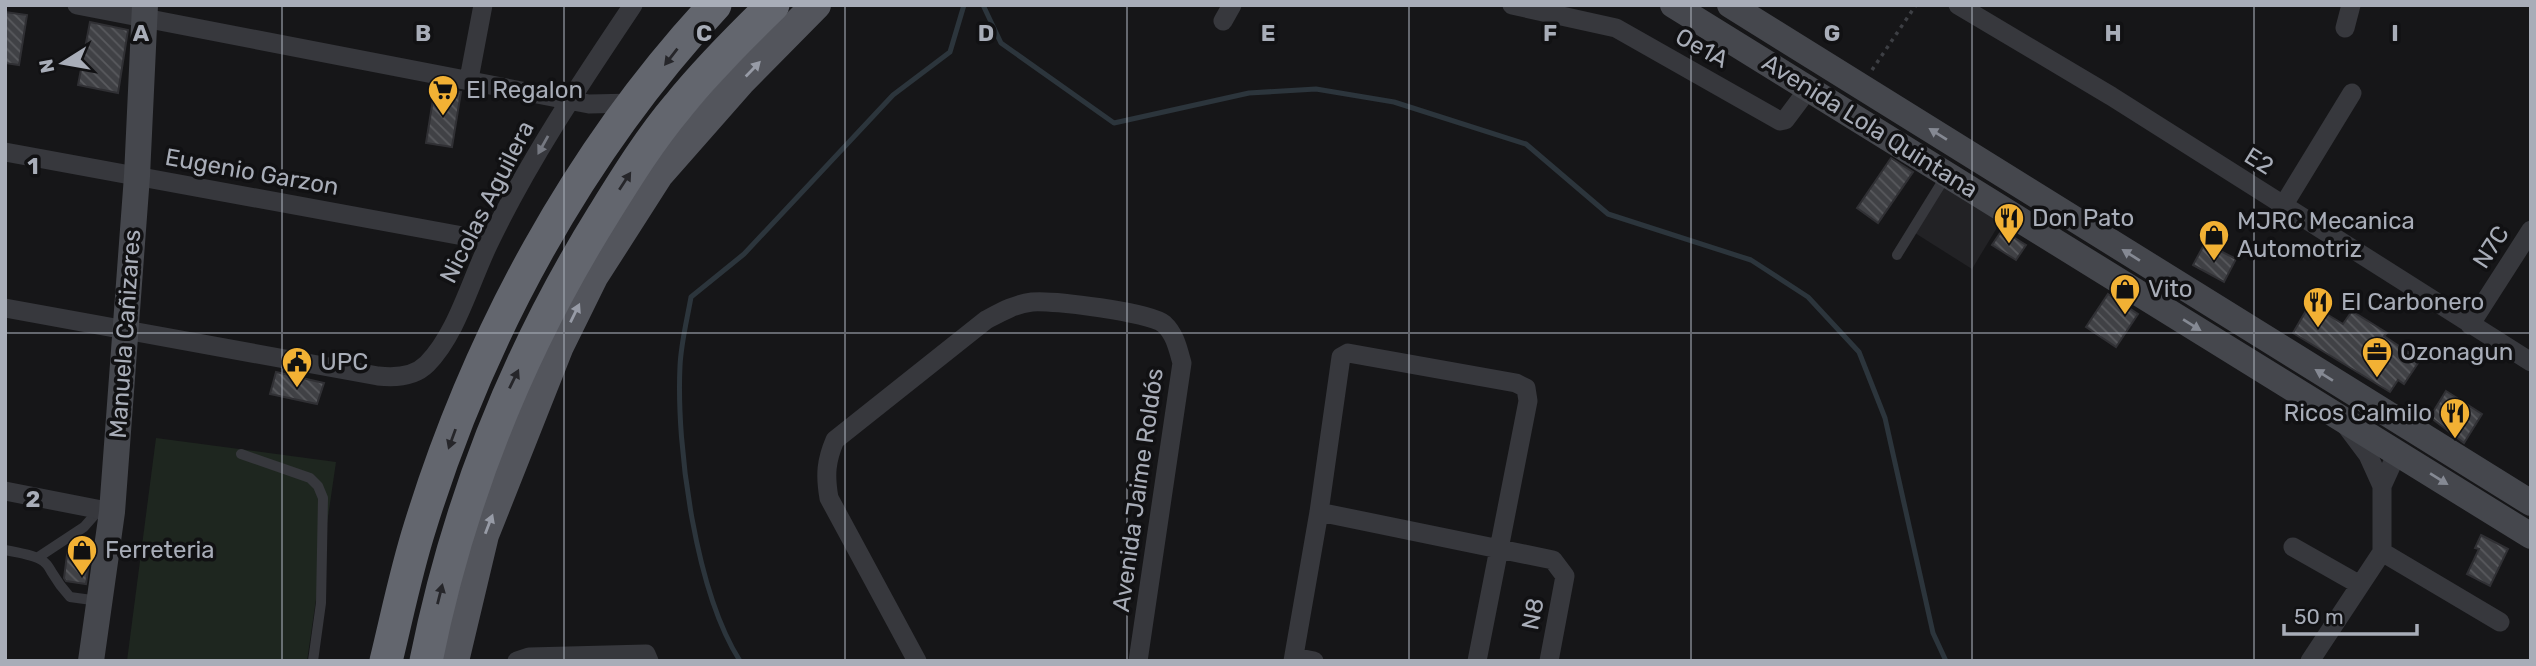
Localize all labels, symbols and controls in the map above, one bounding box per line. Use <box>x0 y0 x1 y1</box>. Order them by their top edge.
text: A <box>133 19 150 47</box>
text: B <box>415 19 431 47</box>
text: C <box>696 19 712 47</box>
text: D <box>978 19 994 47</box>
text: E <box>1261 19 1275 47</box>
text: F <box>1543 19 1557 47</box>
text: G <box>1824 19 1840 47</box>
text: H <box>2104 19 2122 47</box>
text: I <box>2391 19 2399 47</box>
street label: Oe1A <box>1671 22 1733 74</box>
north arrow <box>28 28 98 98</box>
one-way arrow <box>664 48 678 66</box>
street label: Avenida Lola Quintana <box>1757 48 1983 204</box>
text: N <box>34 57 59 75</box>
one-way arrow <box>745 60 762 77</box>
supermarket icon: El Regalon <box>426 73 460 117</box>
place label: El Regalon <box>466 76 583 104</box>
street label: Nicolas Aguilera <box>434 116 540 288</box>
one-way arrow <box>1928 128 1947 141</box>
one-way arrow <box>537 135 549 155</box>
street label: E2 <box>2239 142 2279 180</box>
street label: Eugenio Garzon <box>163 143 341 201</box>
text: 1 <box>27 152 39 180</box>
one-way arrow <box>618 171 631 190</box>
restaurant icon: Don Pato <box>1992 201 2026 245</box>
place label: Don Pato <box>2032 204 2134 232</box>
place label: MJRC Mecanica Automotriz <box>2237 207 2415 263</box>
shop icon: MJRC Mecanica Automotriz <box>2197 218 2231 262</box>
street label: N7C <box>2467 221 2515 273</box>
street label: Manuela Cañizares <box>104 229 146 439</box>
one-way arrow <box>2121 248 2140 261</box>
shop icon: Vito <box>2108 272 2142 316</box>
place label: Vito <box>2148 275 2193 303</box>
restaurant icon: El Carbonero <box>2301 285 2335 329</box>
place label: El Carbonero <box>2341 288 2484 316</box>
one-way arrow <box>569 303 581 323</box>
one-way arrow <box>2182 319 2201 331</box>
office icon: Ozonagun <box>2360 335 2394 379</box>
place label: Ozonagun <box>2400 338 2513 366</box>
public building icon: UPC <box>280 345 314 389</box>
place label: UPC <box>320 348 368 376</box>
street label: Avenida Jaime Roldós <box>1107 366 1169 614</box>
one-way arrow <box>509 369 520 389</box>
one-way arrow <box>2314 369 2334 382</box>
restaurant icon: Ricos Calmilo <box>2438 396 2472 440</box>
place label: Ricos Calmilo <box>2284 399 2432 427</box>
one-way arrow <box>446 428 457 449</box>
one-way arrow <box>2429 473 2448 485</box>
text: 2 <box>26 485 40 513</box>
one-way arrow <box>483 513 494 534</box>
shop icon: Ferreteria <box>65 533 99 577</box>
place label: Ferreteria <box>105 536 215 564</box>
one-way arrow <box>435 583 446 605</box>
scale bar <box>2284 592 2417 636</box>
street label: N8 <box>1516 596 1550 632</box>
text: 50 m <box>2294 604 2344 629</box>

